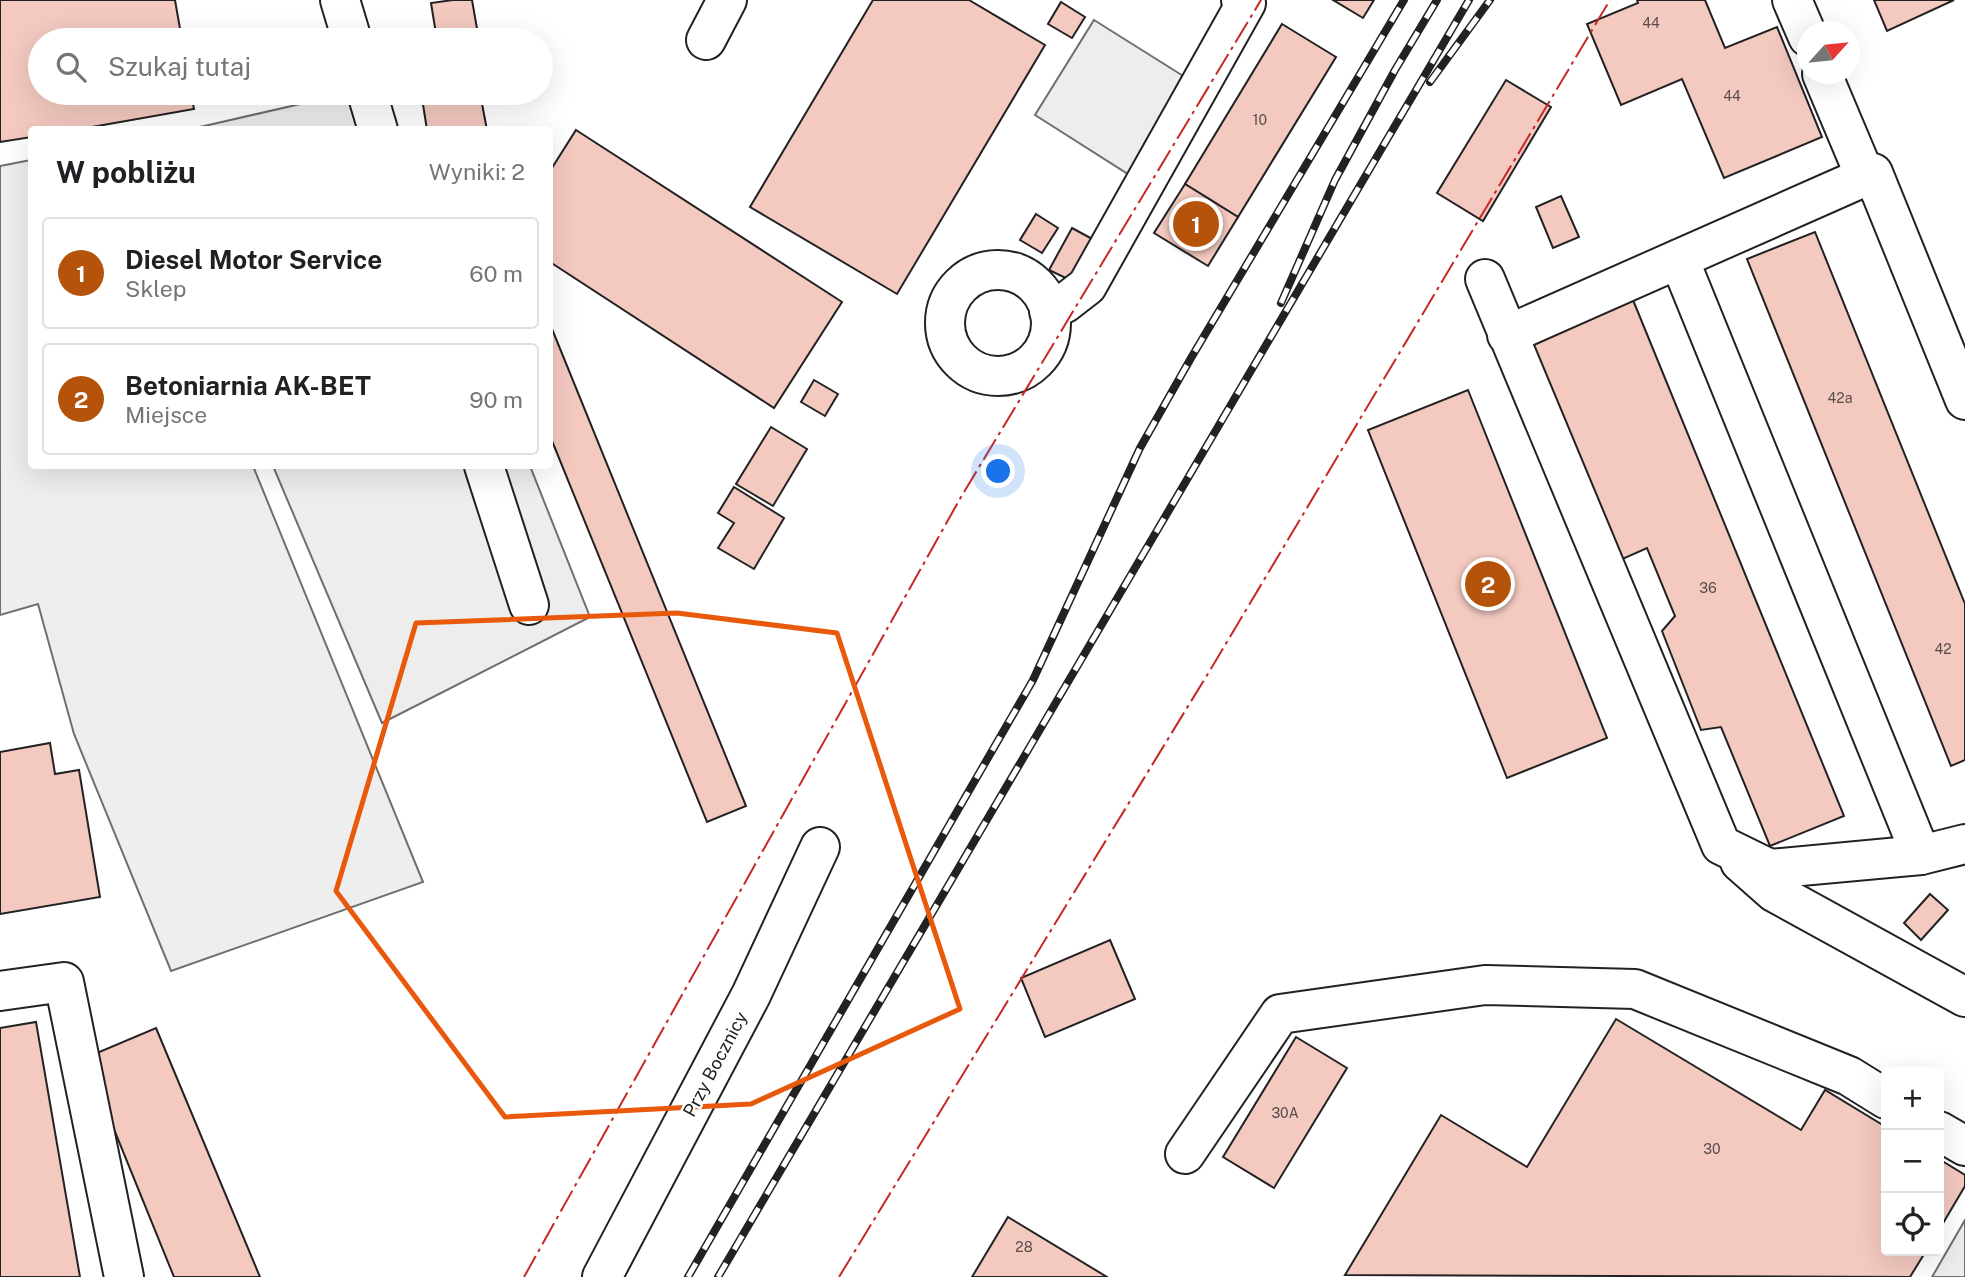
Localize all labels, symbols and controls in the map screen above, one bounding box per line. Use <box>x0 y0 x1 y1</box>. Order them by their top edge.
house number: 44 <box>1642 15 1660 31</box>
north arrow <box>1797 21 1860 84</box>
search box <box>28 28 553 105</box>
icon: search <box>52 48 90 86</box>
text: Szukaj tutaj <box>108 51 251 82</box>
house number: 44 <box>1723 88 1741 104</box>
house number: 10 <box>1253 112 1267 128</box>
text: W pobliżu <box>56 154 196 190</box>
text: Wyniki: 2 <box>429 158 525 185</box>
pin: 1 <box>1173 198 1219 250</box>
text: Diesel Motor Service <box>125 244 382 275</box>
text: 1 <box>76 260 86 287</box>
text: 60 m <box>469 260 523 287</box>
text: Sklep <box>125 275 186 302</box>
text: Betoniarnia AK-BET <box>125 370 371 401</box>
text: 2 <box>74 386 88 413</box>
text: 90 m <box>469 386 523 413</box>
house number: 42a <box>1828 390 1852 406</box>
text: Miejsce <box>125 401 207 428</box>
your location <box>981 454 1015 488</box>
pin: 2 <box>1465 558 1511 610</box>
house number: 36 <box>1699 580 1717 596</box>
house number: 42 <box>1934 641 1952 657</box>
street label: Przy Bocznicy <box>679 1008 752 1120</box>
map controls <box>1881 1067 1944 1256</box>
button: + <box>1881 1067 1944 1130</box>
house number: 30A <box>1271 1105 1299 1121</box>
button: − <box>1881 1130 1944 1193</box>
house number: 30 <box>1703 1141 1721 1157</box>
button: locate <box>1881 1193 1944 1256</box>
house number: 28 <box>1015 1239 1033 1255</box>

